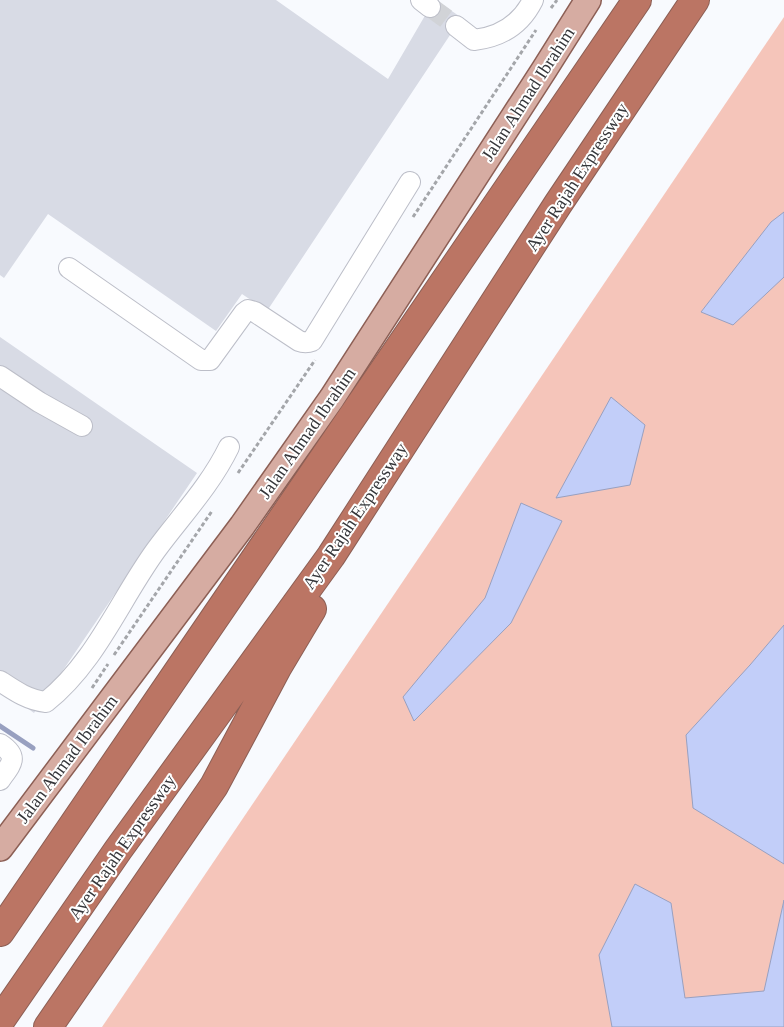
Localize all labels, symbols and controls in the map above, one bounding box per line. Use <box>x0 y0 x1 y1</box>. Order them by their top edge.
street label: Jalan Ahmad Ibrahim <box>477 24 579 164</box>
street label: Ayer Rajah Expressway <box>522 99 632 255</box>
street label: Jalan Ahmad Ibrahim <box>254 364 360 502</box>
street label: Ayer Rajah Expressway <box>299 439 411 593</box>
street label: Jalan Ahmad Ibrahim <box>12 691 122 827</box>
street label: Ayer Rajah Expressway <box>64 771 180 923</box>

